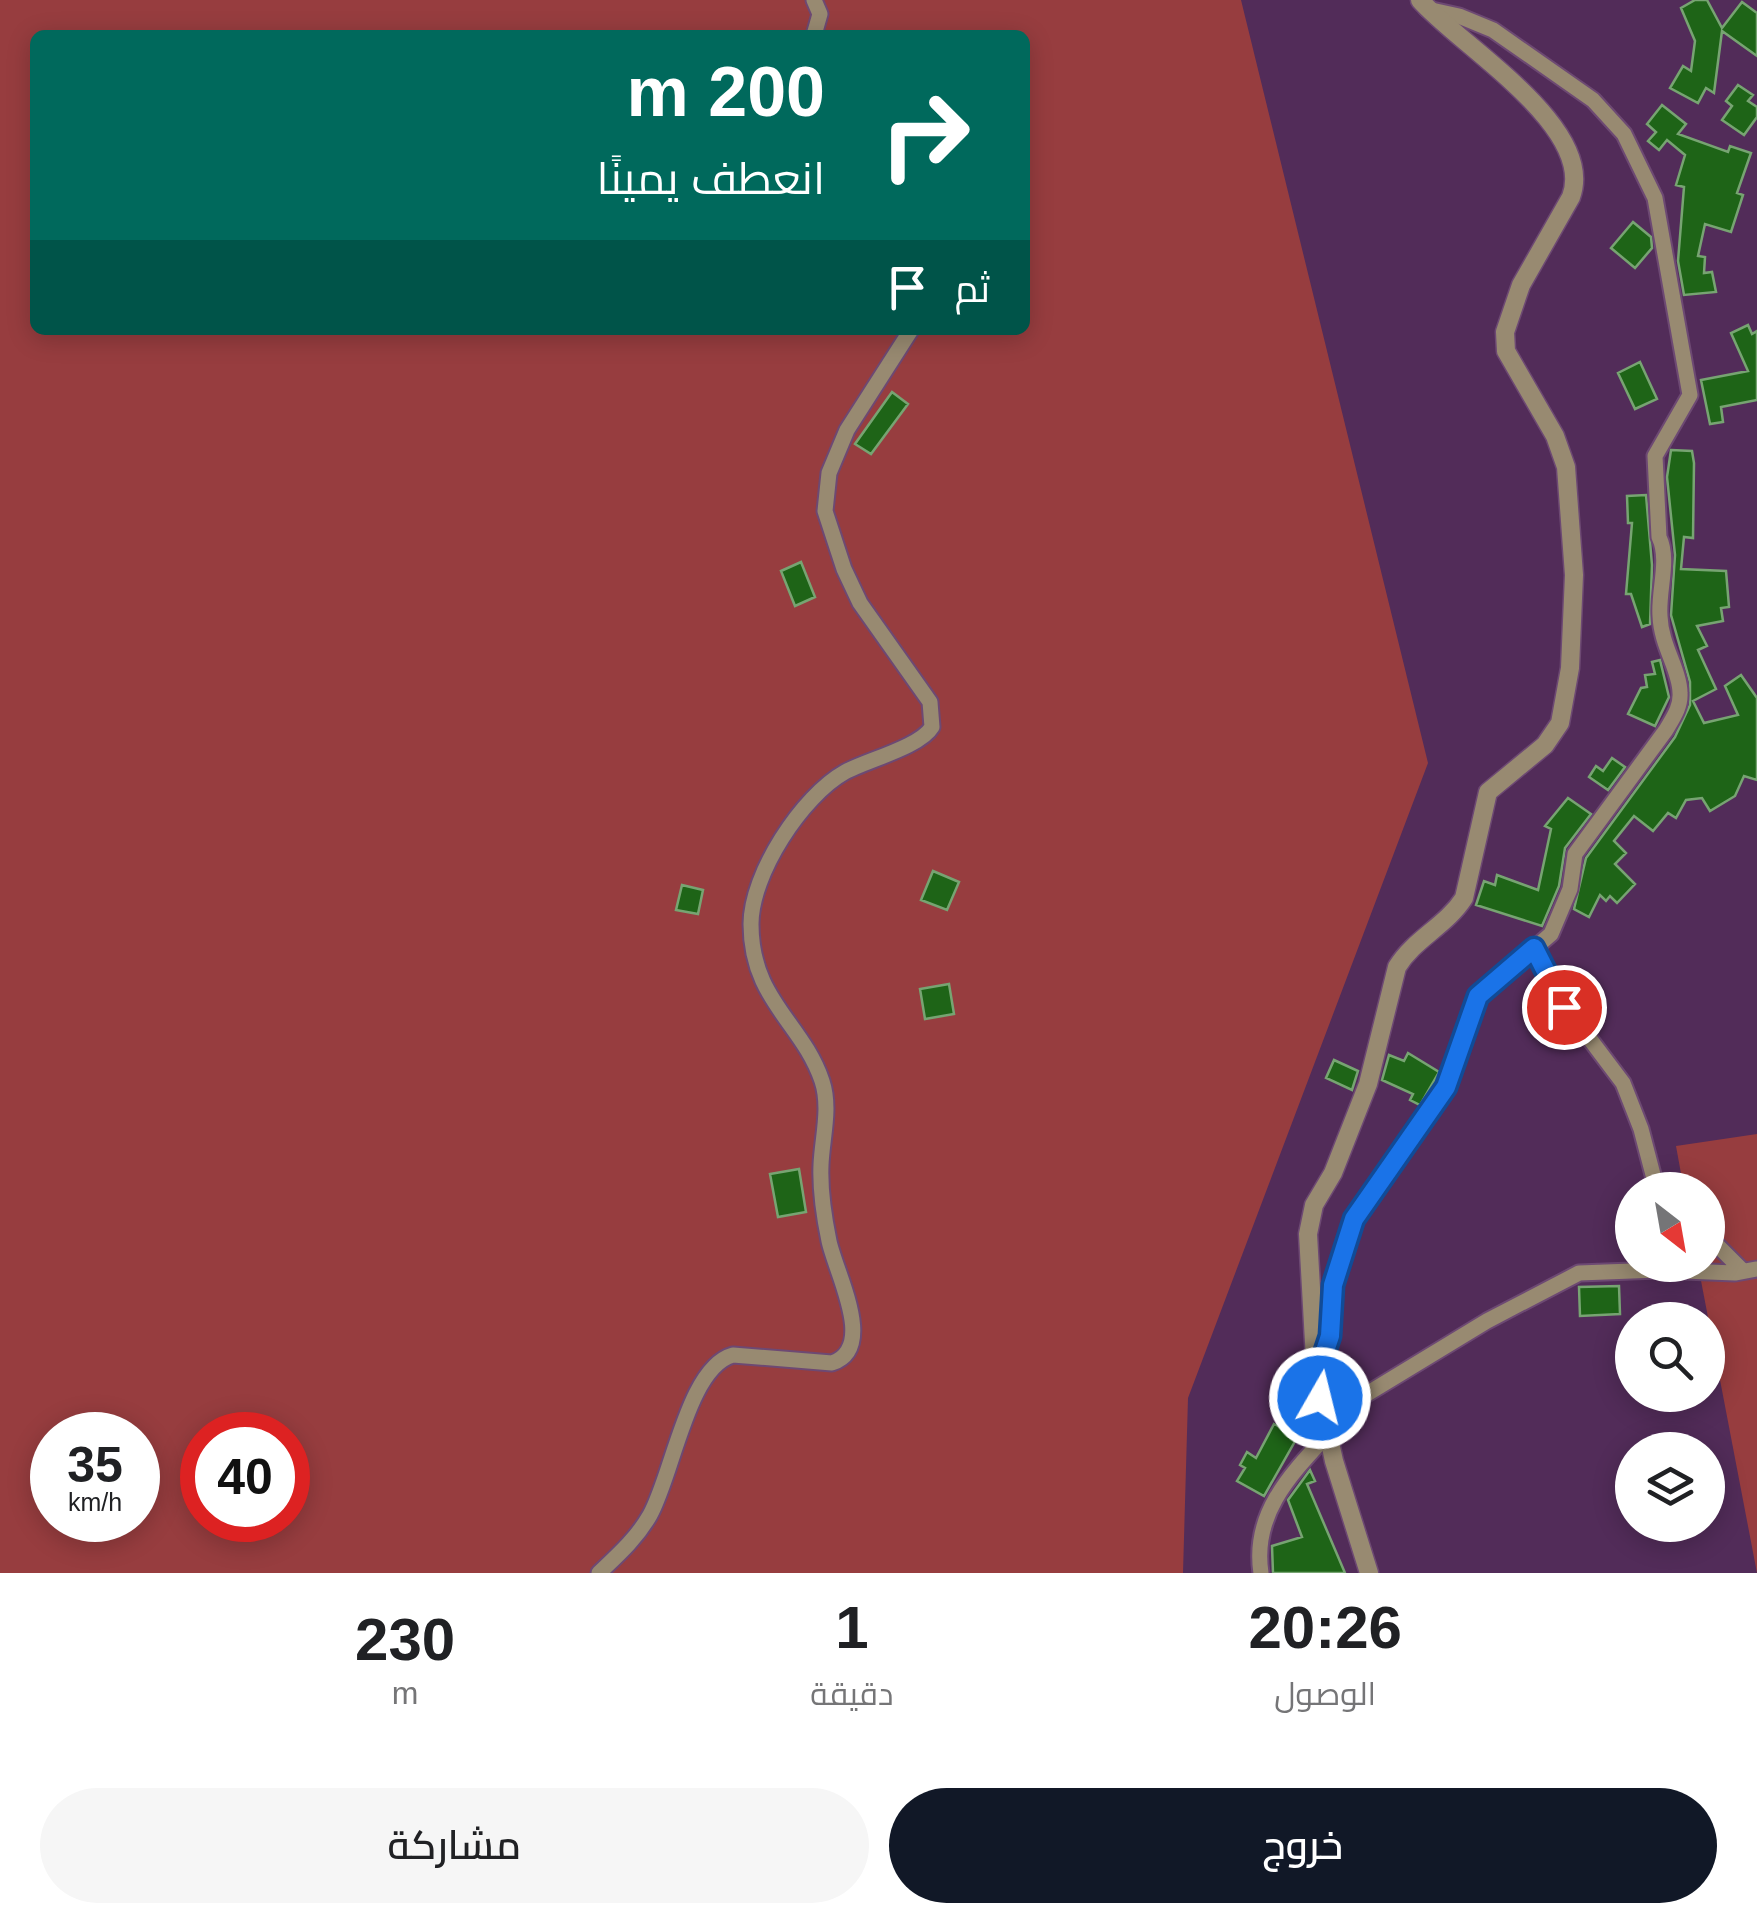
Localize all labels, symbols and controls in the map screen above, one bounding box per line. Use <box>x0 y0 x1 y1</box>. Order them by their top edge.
text: 200 m <box>627 53 825 131</box>
icon: right <box>860 70 990 200</box>
text: انعطف يمينًا <box>596 153 825 204</box>
icon: arrive <box>880 260 935 315</box>
text: ثم <box>955 268 990 310</box>
pin <box>1522 965 1607 1050</box>
icon: arrive <box>1537 980 1592 1035</box>
north arrow <box>1615 1172 1725 1282</box>
map controls <box>1615 1172 1725 1542</box>
button: search <box>1615 1302 1725 1412</box>
position arrow <box>1268 1346 1372 1450</box>
speed limit sign: 40 <box>180 1412 310 1542</box>
button: layers <box>1615 1432 1725 1542</box>
text: 35 <box>67 1437 123 1493</box>
text: km/h <box>68 1488 122 1516</box>
text: 1 <box>835 1594 869 1661</box>
text: 20:26 <box>1248 1594 1402 1661</box>
text: 230 <box>355 1606 455 1673</box>
text: m <box>392 1675 418 1711</box>
text: دقيقة <box>810 1676 893 1712</box>
text: الوصول <box>1274 1676 1376 1712</box>
button: مشاركة <box>40 1788 869 1903</box>
button: خروج <box>889 1788 1717 1903</box>

